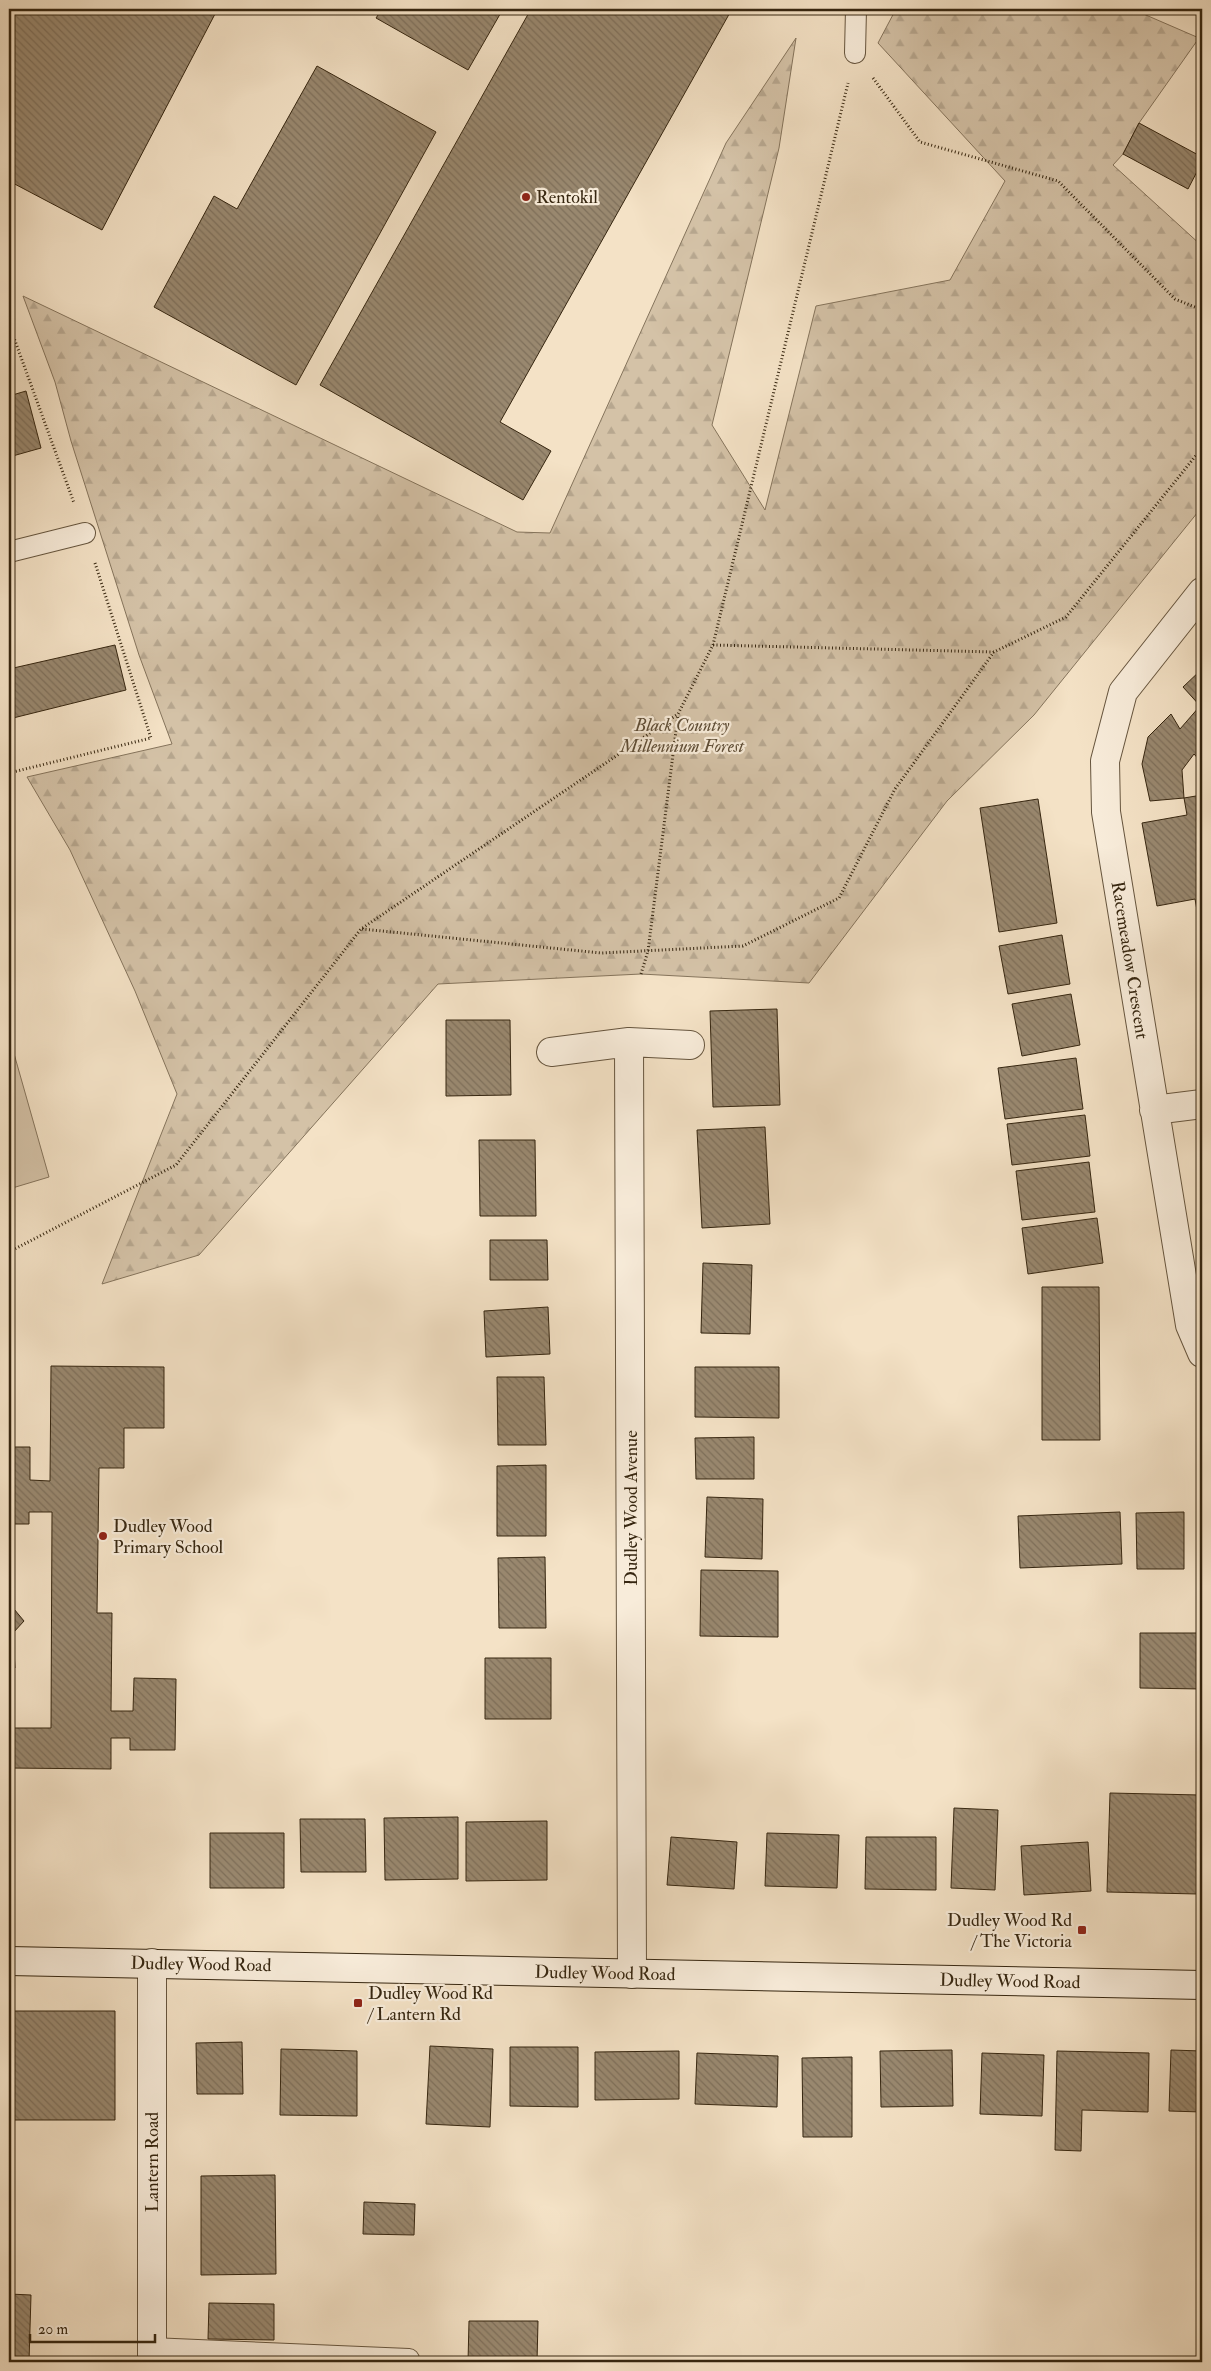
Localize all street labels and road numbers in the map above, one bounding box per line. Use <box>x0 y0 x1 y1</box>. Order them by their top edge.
street label: Racemeadow Crescent <box>1106 880 1153 1041</box>
street label: Dudley Wood Avenue <box>620 1430 643 1586</box>
street label: Dudley Wood Road <box>130 1952 272 1977</box>
street label: Dudley Wood Road <box>534 1961 676 1986</box>
street label: Dudley Wood Road <box>939 1969 1081 1994</box>
street label: Lantern Road <box>141 2112 164 2212</box>

